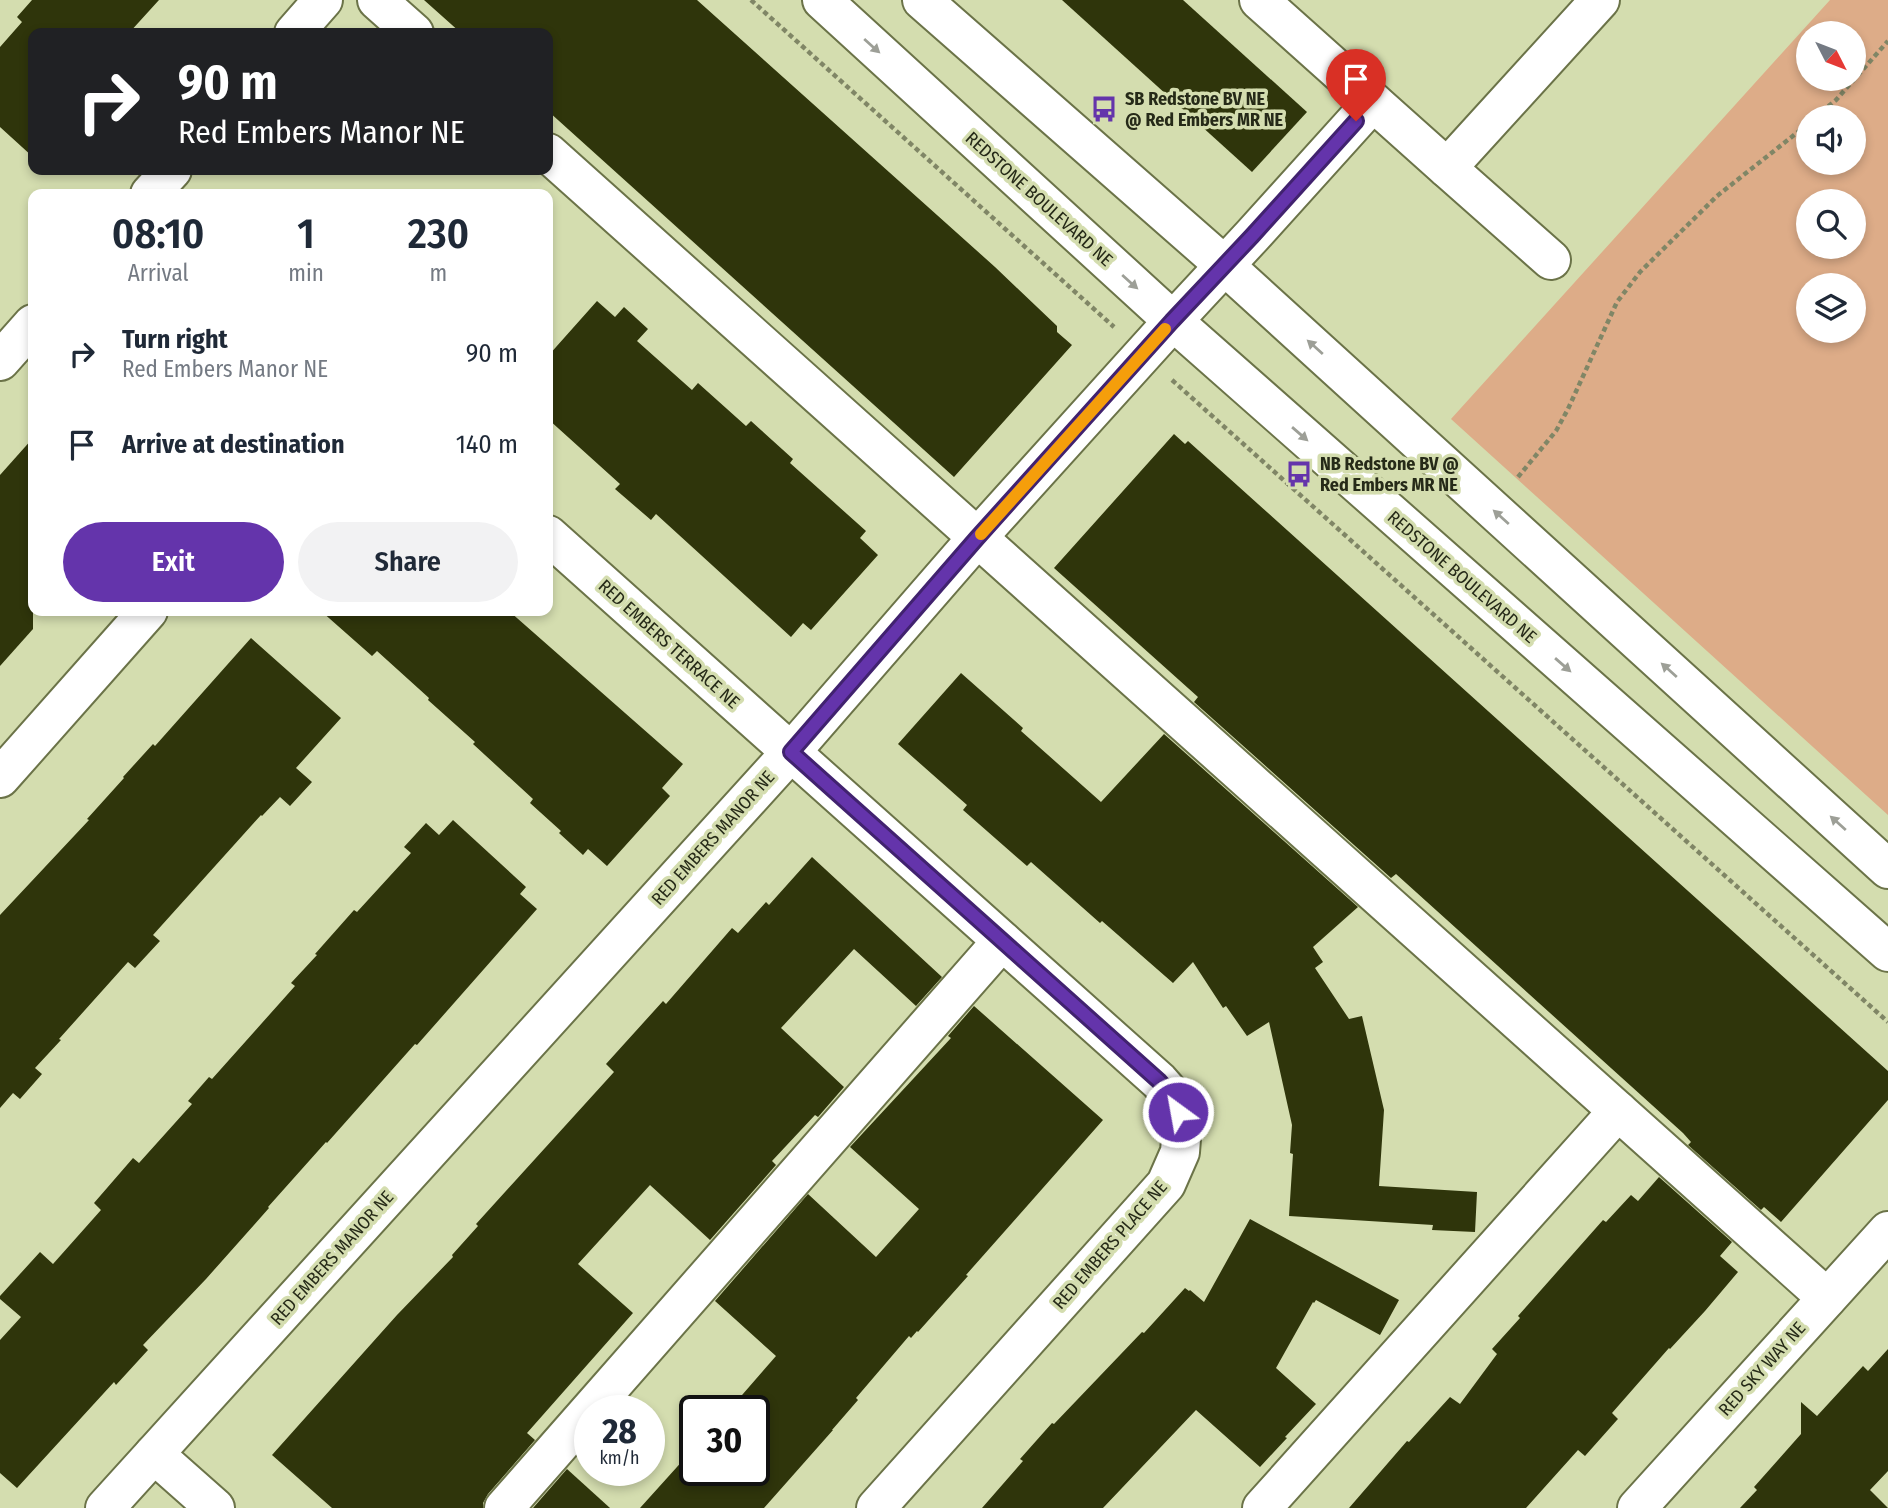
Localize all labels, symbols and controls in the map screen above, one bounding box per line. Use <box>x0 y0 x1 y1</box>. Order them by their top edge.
north arrow <box>1796 21 1866 91</box>
map controls <box>1796 21 1866 343</box>
one-way arrow <box>863 38 881 54</box>
pin <box>1326 49 1386 121</box>
text: 90 m <box>178 53 278 112</box>
icon: right <box>63 56 154 147</box>
icon: arrive <box>1337 60 1375 98</box>
place label: SB Redstone BV NE @ Red Embers MR NE <box>1125 88 1284 131</box>
bus stop icon: SB Redstone BV NE @ Red Embers MR NE <box>1089 94 1119 124</box>
button: sound <box>1796 105 1866 175</box>
text: Red Embers Manor NE <box>178 113 465 151</box>
street label: REDSTONE BOULEVARD NE <box>961 127 1117 271</box>
button: search <box>1796 189 1866 259</box>
text: 08:10 <box>112 209 205 259</box>
text: 1 <box>297 209 315 259</box>
text: 230 <box>408 209 469 259</box>
text: Arrival <box>128 259 189 287</box>
text: min <box>288 259 324 287</box>
text: m <box>430 259 447 287</box>
button: layers <box>1796 273 1866 343</box>
one-way arrow <box>1121 274 1138 290</box>
text: Turn right <box>122 324 228 355</box>
icon: right <box>63 335 101 373</box>
text: 90 m <box>466 338 518 369</box>
one-way arrow <box>1306 339 1324 355</box>
text: Red Embers Manor NE <box>122 355 328 383</box>
one-way arrow <box>1291 425 1308 441</box>
icon: arrive <box>63 426 101 464</box>
text: Arrive at destination <box>122 429 345 460</box>
text: 140 m <box>456 429 518 460</box>
place label: NB Redstone BV @ Red Embers MR NE <box>1320 453 1459 496</box>
bus stop icon: NB Redstone BV @ Red Embers MR NE <box>1284 459 1314 489</box>
street label: REDSTONE BOULEVARD NE <box>1383 506 1541 648</box>
one-way arrow <box>1492 509 1510 525</box>
button: Exit <box>63 522 284 602</box>
button: Share <box>298 522 518 602</box>
street label: RED EMBERS TERRACE NE <box>594 575 744 713</box>
one-way arrow <box>1554 657 1572 673</box>
one-way arrow <box>1660 662 1678 678</box>
street label: RED EMBERS MANOR NE <box>647 766 779 910</box>
one-way arrow <box>1829 816 1846 831</box>
position arrow <box>1141 1075 1215 1149</box>
street label: RED EMBERS PLACE NE <box>1048 1176 1172 1314</box>
street label: RED EMBERS MANOR NE <box>266 1186 398 1330</box>
street label: RED SKY WAY NE <box>1714 1317 1810 1421</box>
speed limit sign: 30 <box>679 1395 770 1486</box>
text: 28 <box>602 1410 637 1452</box>
text: km/h <box>599 1447 640 1469</box>

